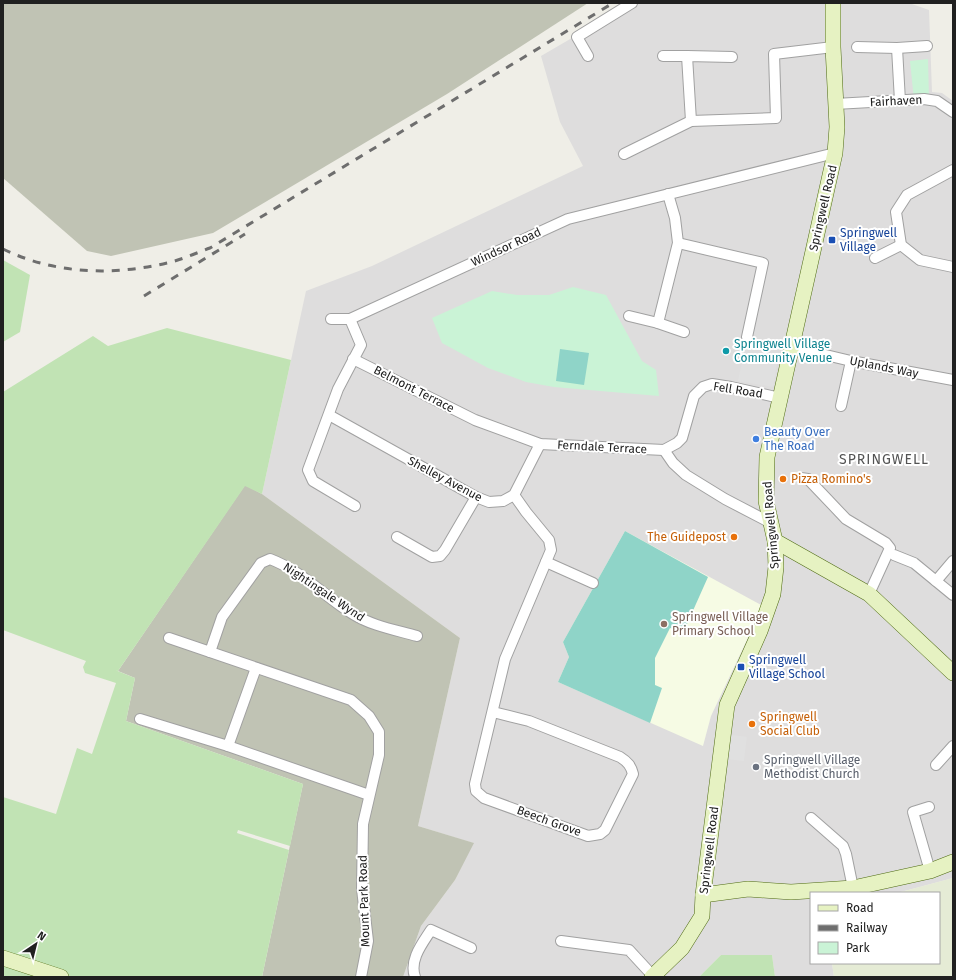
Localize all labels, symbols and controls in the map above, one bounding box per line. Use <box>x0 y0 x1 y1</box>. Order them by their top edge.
street label: Fairhaven <box>869 93 923 109</box>
street label: Springwell Road <box>806 164 840 252</box>
street label: Windsor Road <box>469 225 543 269</box>
place label: Springwell Village <box>840 226 898 254</box>
marker: Springwell Village <box>827 235 837 245</box>
place label: Springwell Village Community Venue <box>734 337 832 365</box>
marker: Springwell Village Community Venue <box>721 346 731 356</box>
street label: Uplands Way <box>848 353 920 381</box>
street label: Belmont Terrace <box>371 363 457 415</box>
street label: Fell Road <box>712 379 764 401</box>
place label: Beauty Over The Road <box>764 425 830 453</box>
marker: Beauty Over The Road <box>751 434 761 444</box>
street label: Ferndale Terrace <box>557 438 647 456</box>
district label: SPRINGWELL <box>839 451 929 468</box>
street label: Shelley Avenue <box>405 453 485 505</box>
place label: Pizza Romino's <box>791 472 872 486</box>
marker: Pizza Romino's <box>778 474 788 484</box>
street label: Springwell Road <box>760 481 782 569</box>
place label: The Guidepost <box>647 530 727 544</box>
marker: The Guidepost <box>729 532 739 542</box>
street label: Nightingale Wynd <box>281 560 367 624</box>
place label: Springwell Village Primary School <box>672 610 768 638</box>
marker: Springwell Village Primary School <box>659 619 669 629</box>
place label: Springwell Village School <box>749 653 826 681</box>
marker: Springwell Village School <box>736 662 746 672</box>
place label: Springwell Social Club <box>760 710 820 738</box>
marker: Springwell Social Club <box>747 719 757 729</box>
place label: Springwell Village Methodist Church <box>764 753 860 781</box>
marker: Springwell Village Methodist Church <box>751 762 761 772</box>
street label: Beech Grove <box>515 803 583 839</box>
street label: Springwell Road <box>697 805 721 895</box>
street label: Mount Park Road <box>355 855 373 947</box>
legend <box>810 892 940 964</box>
text: Road <box>846 901 874 915</box>
text: Railway <box>846 921 887 935</box>
north arrow <box>16 924 56 964</box>
text: N <box>35 929 48 944</box>
text: Park <box>846 941 870 955</box>

